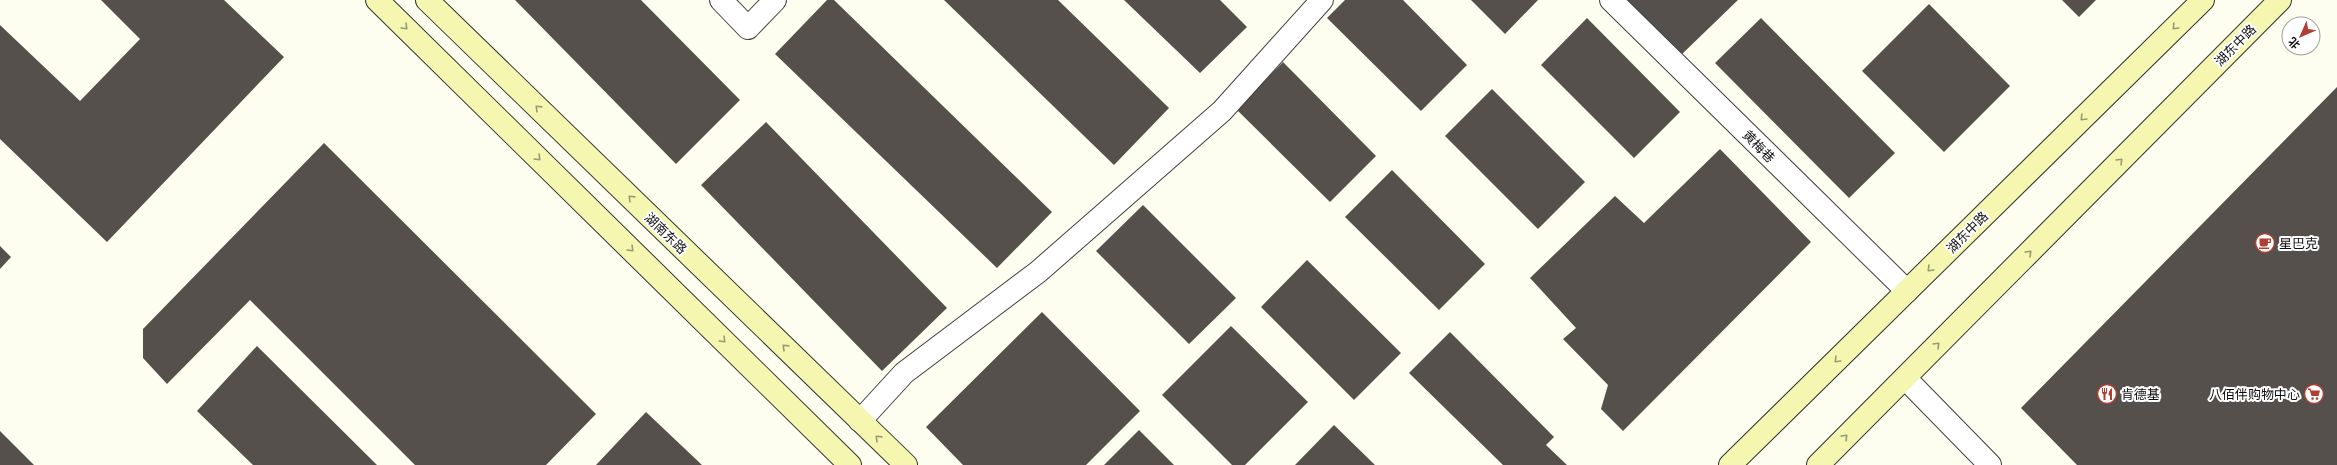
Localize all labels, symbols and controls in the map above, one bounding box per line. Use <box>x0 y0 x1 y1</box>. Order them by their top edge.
north arrow <box>2281 16 2321 56</box>
street label: 湖东中路 <box>2211 21 2260 70</box>
one-way arrow <box>400 22 408 30</box>
one-way arrow <box>2172 22 2180 30</box>
text: 北 <box>2285 34 2303 52</box>
one-way arrow <box>535 105 543 113</box>
one-way arrow <box>2080 114 2088 121</box>
street label: 黄梅巷 <box>1739 127 1778 166</box>
one-way arrow <box>533 153 541 161</box>
one-way arrow <box>2115 158 2123 166</box>
one-way arrow <box>628 196 636 203</box>
street label: 湖东中路 <box>1943 208 1992 257</box>
street label: 湖南东路 <box>641 209 690 258</box>
cafe icon: 星巴克 <box>2254 232 2276 254</box>
place label: 星巴克 <box>2279 235 2318 252</box>
one-way arrow <box>626 244 634 252</box>
one-way arrow <box>2024 250 2032 258</box>
one-way arrow <box>1927 264 1935 271</box>
one-way arrow <box>718 335 726 343</box>
one-way arrow <box>1932 342 1940 350</box>
one-way arrow <box>782 345 790 352</box>
one-way arrow <box>1834 355 1842 363</box>
restaurant icon: 肯德基 <box>2096 383 2118 405</box>
supermarket icon: 八佰伴购物中心 <box>2303 383 2325 405</box>
place label: 肯德基 <box>2121 386 2160 403</box>
place label: 八佰伴购物中心 <box>2209 386 2300 403</box>
one-way arrow <box>1840 434 1848 442</box>
one-way arrow <box>875 435 883 443</box>

